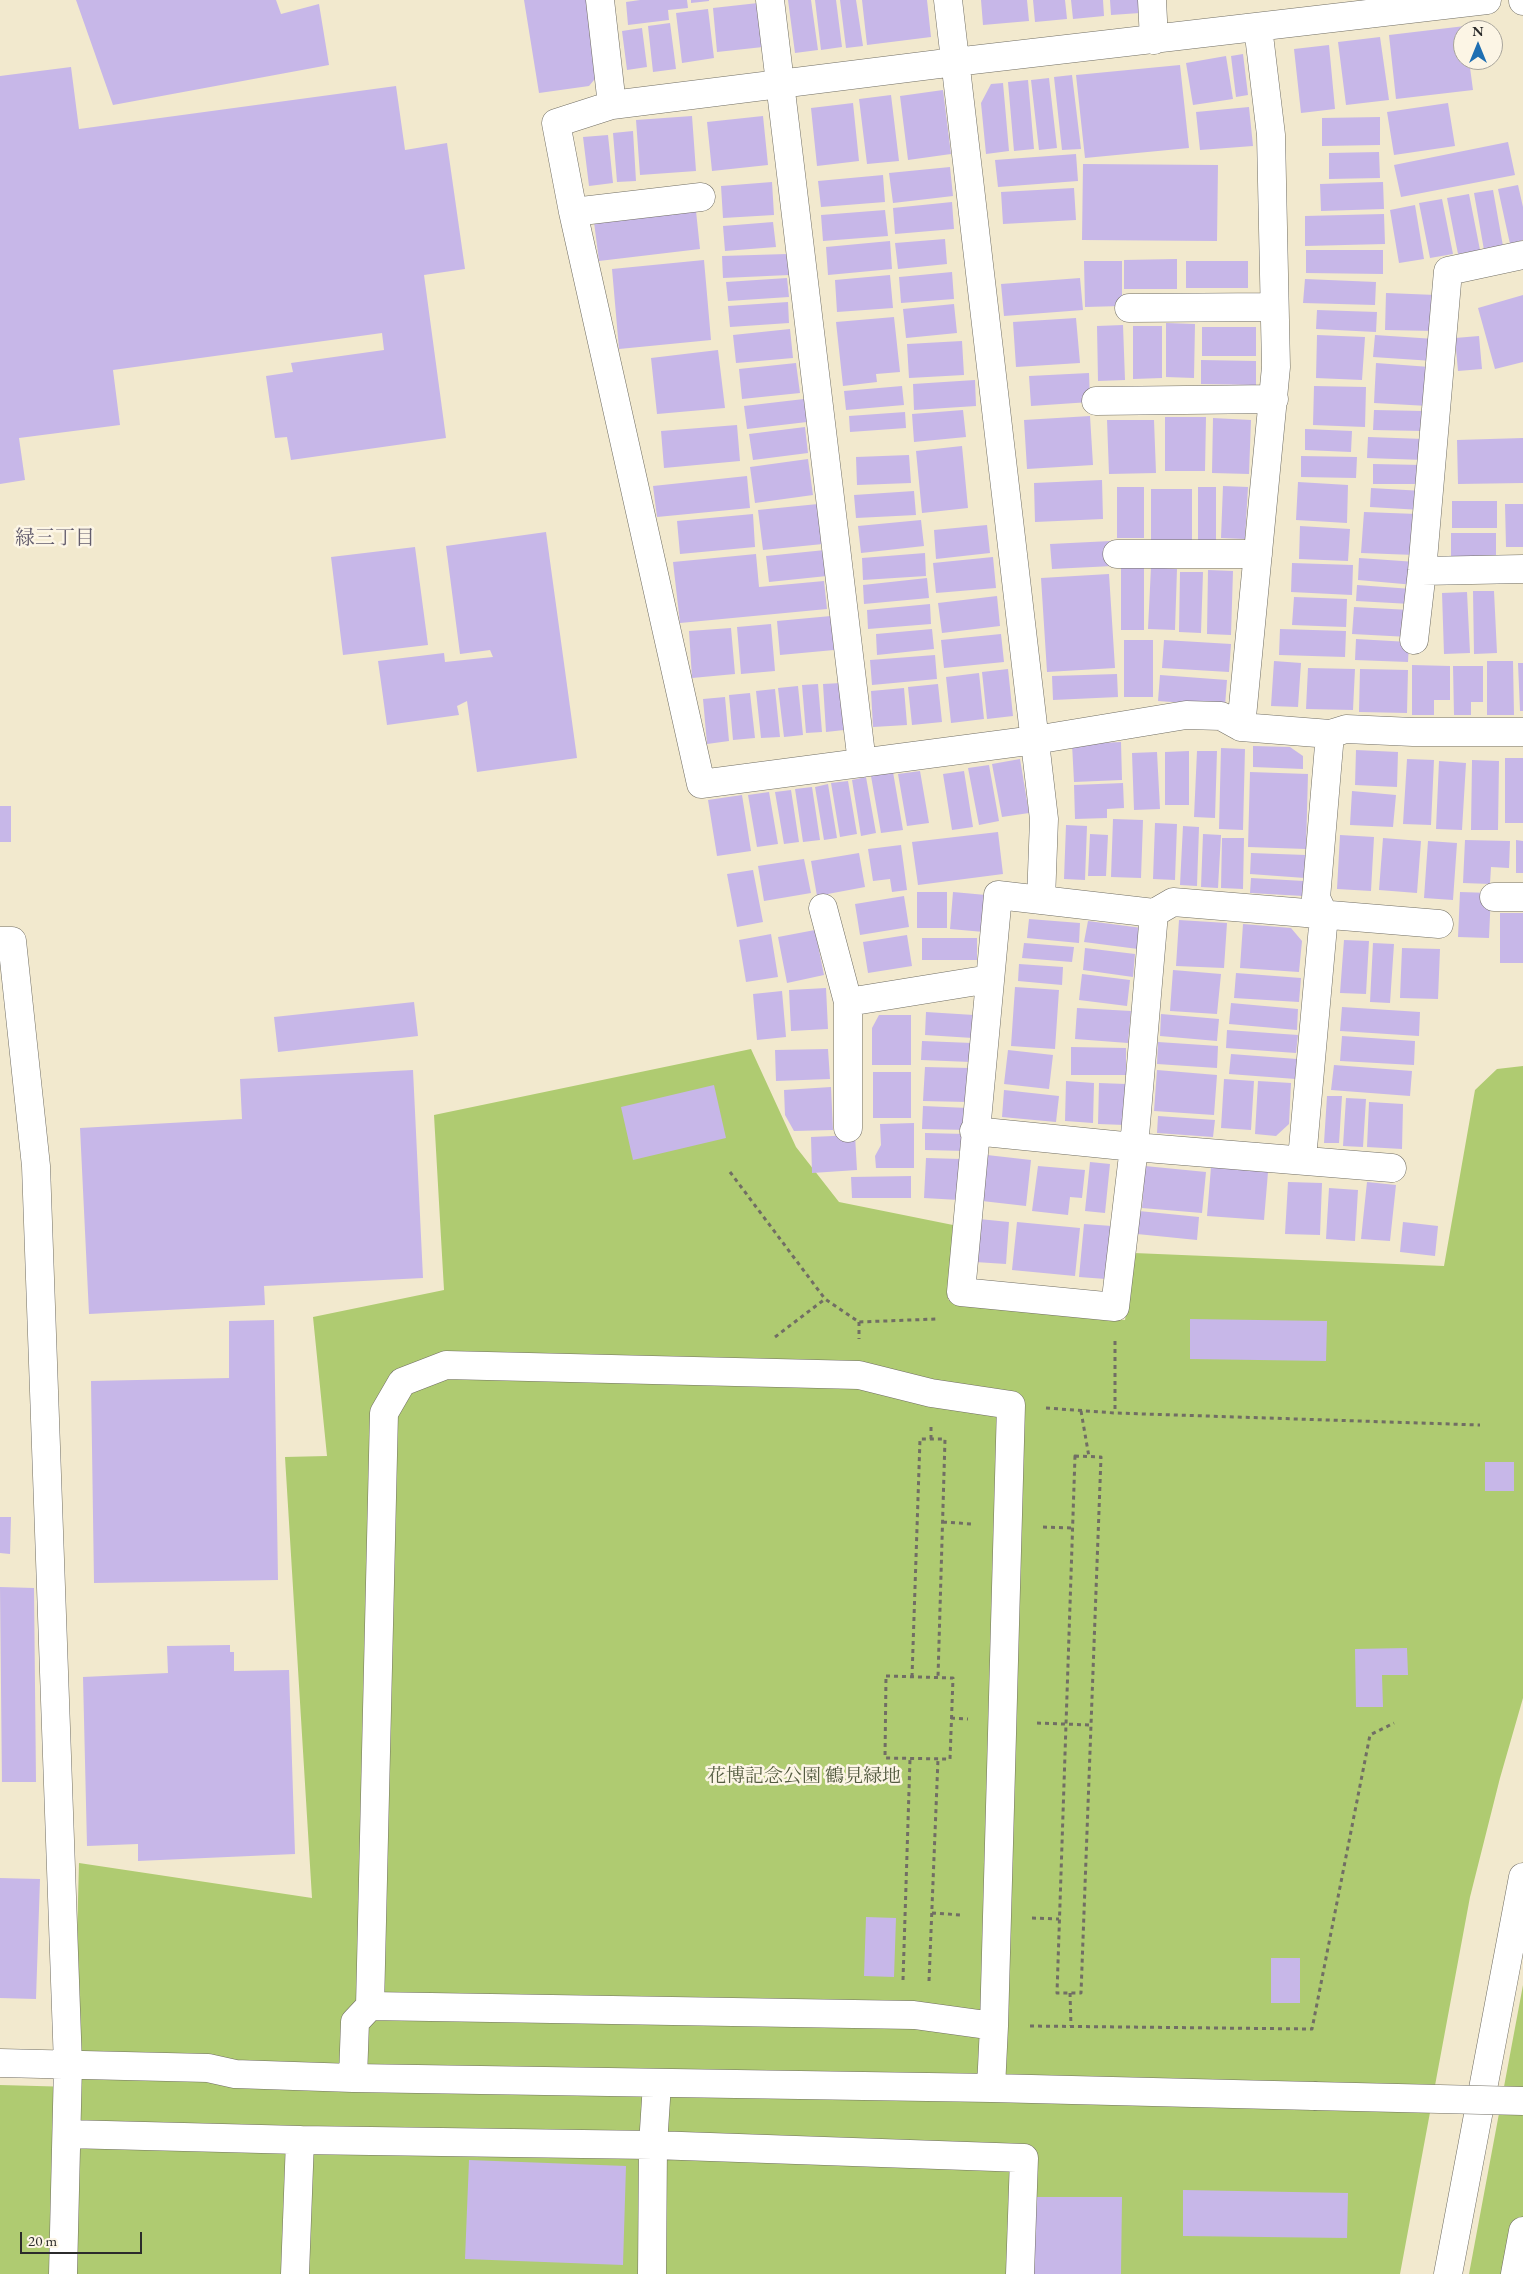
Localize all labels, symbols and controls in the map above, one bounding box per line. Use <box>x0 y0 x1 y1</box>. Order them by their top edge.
north arrow <box>1453 20 1503 70</box>
text: N <box>1472 22 1484 40</box>
district label: 緑三丁目 <box>15 527 95 551</box>
park label: 花博記念公園 鶴見緑地 <box>707 1766 901 1788</box>
scale bar <box>22 2222 145 2254</box>
text: 20 m <box>28 2231 57 2250</box>

